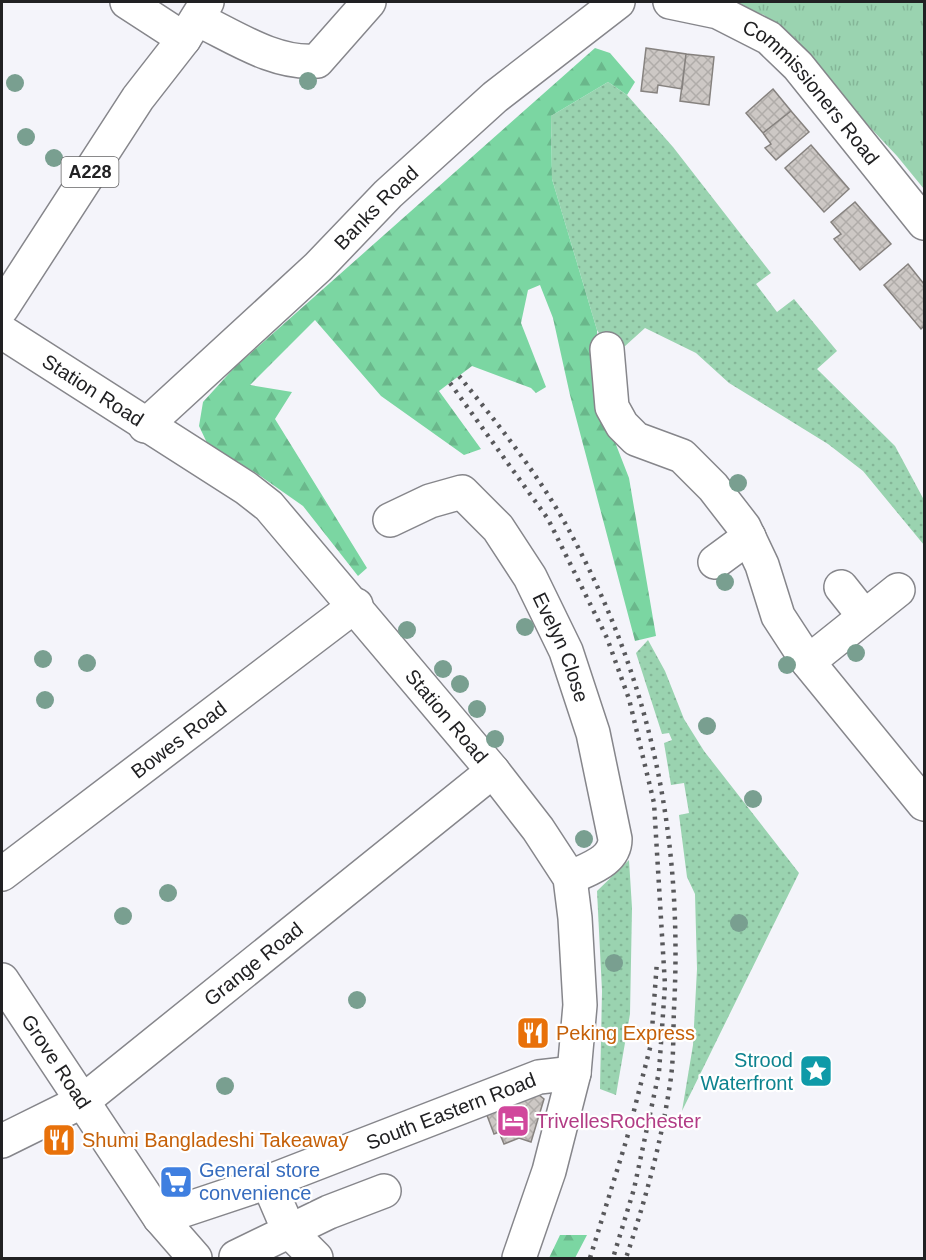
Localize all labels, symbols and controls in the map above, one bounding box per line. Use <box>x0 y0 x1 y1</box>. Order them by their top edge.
street label: Commissioners Road <box>739 16 884 169</box>
road number: A228 <box>62 157 118 187</box>
street label: Banks Road <box>330 161 422 254</box>
street label: Station Road <box>38 350 148 431</box>
street label: Evelyn Close <box>528 589 593 705</box>
street label: Station Road <box>401 665 492 767</box>
street label: Bowes Road <box>127 697 231 783</box>
street label: Grange Road <box>200 918 307 1010</box>
street label: Grove Road <box>17 1011 95 1113</box>
restaurant icon: Peking Express <box>515 1015 551 1051</box>
place label: Peking Express <box>556 1022 695 1044</box>
place label: Strood Waterfront <box>700 1049 793 1094</box>
place icon: Strood Waterfront <box>798 1053 834 1089</box>
street label: South Eastern Road <box>363 1068 539 1154</box>
hotel icon: TrivellesRochester <box>495 1103 531 1139</box>
place label: TrivellesRochester <box>536 1110 701 1132</box>
restaurant icon: Shumi Bangladeshi Takeaway <box>41 1122 77 1158</box>
place label: Shumi Bangladeshi Takeaway <box>82 1129 348 1151</box>
place label: General store convenience <box>199 1159 320 1204</box>
supermarket icon: General store convenience <box>158 1164 194 1200</box>

